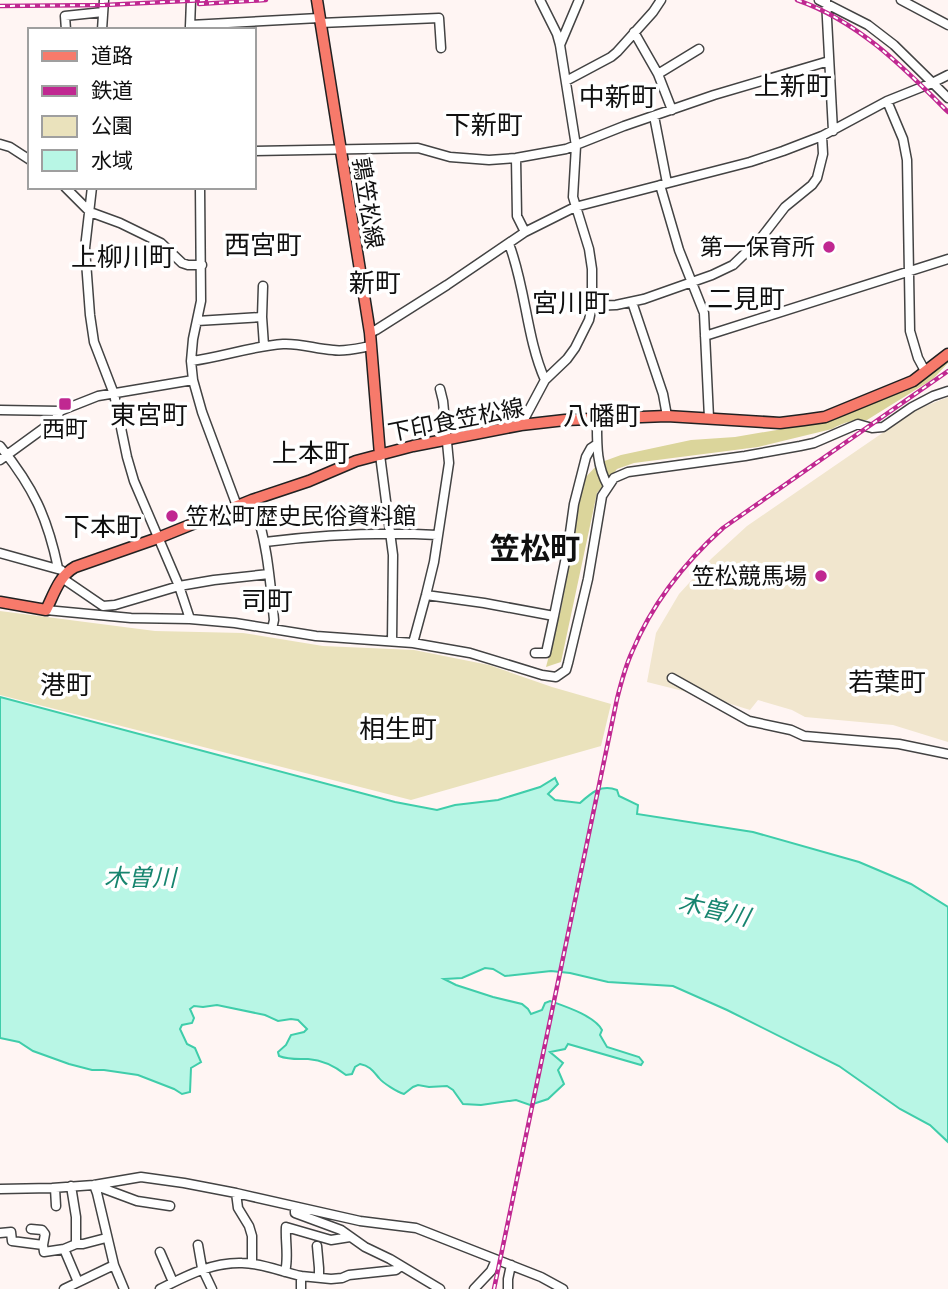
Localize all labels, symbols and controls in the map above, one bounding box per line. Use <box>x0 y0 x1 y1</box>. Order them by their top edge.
legend <box>28 28 256 189</box>
text: 道路 <box>91 43 133 68</box>
district label: 上新町 <box>754 70 832 102</box>
text: 鉄道 <box>91 78 133 103</box>
district label: 中新町 <box>579 81 657 113</box>
district label: 下新町 <box>445 109 523 141</box>
text: 公園 <box>91 113 133 138</box>
text: 水域 <box>91 148 133 173</box>
street label: 鶉笠松線 <box>347 155 389 251</box>
district label: 西宮町 <box>224 229 302 261</box>
place label: 第一保育所 <box>700 233 815 261</box>
marker: 第一保育所 <box>821 239 837 255</box>
district label: 上柳川町 <box>71 241 175 273</box>
district label: 新町 <box>349 267 401 299</box>
district label: 二見町 <box>707 283 785 315</box>
district label: 宮川町 <box>532 287 610 319</box>
street label: 下印食笠松線 <box>386 393 526 447</box>
marker: 西町 <box>57 396 73 412</box>
district label: 東宮町 <box>110 399 188 431</box>
district label: 八幡町 <box>563 400 641 432</box>
place label: 西町 <box>42 415 88 443</box>
district label: 上本町 <box>272 437 350 469</box>
place label: 笠松町歴史民俗資料館 <box>186 502 416 530</box>
marker: 笠松町歴史民俗資料館 <box>164 508 180 524</box>
district label: 下本町 <box>64 511 142 543</box>
district label: 笠松町 <box>490 531 580 567</box>
place label: 笠松競馬場 <box>692 562 807 590</box>
marker: 笠松競馬場 <box>813 568 829 584</box>
district label: 司町 <box>241 585 293 617</box>
district label: 若葉町 <box>848 666 926 698</box>
district label: 港町 <box>40 669 92 701</box>
district label: 相生町 <box>359 713 437 745</box>
water label: 木曽川 <box>104 863 179 892</box>
water label: 木曽川 <box>676 887 755 932</box>

